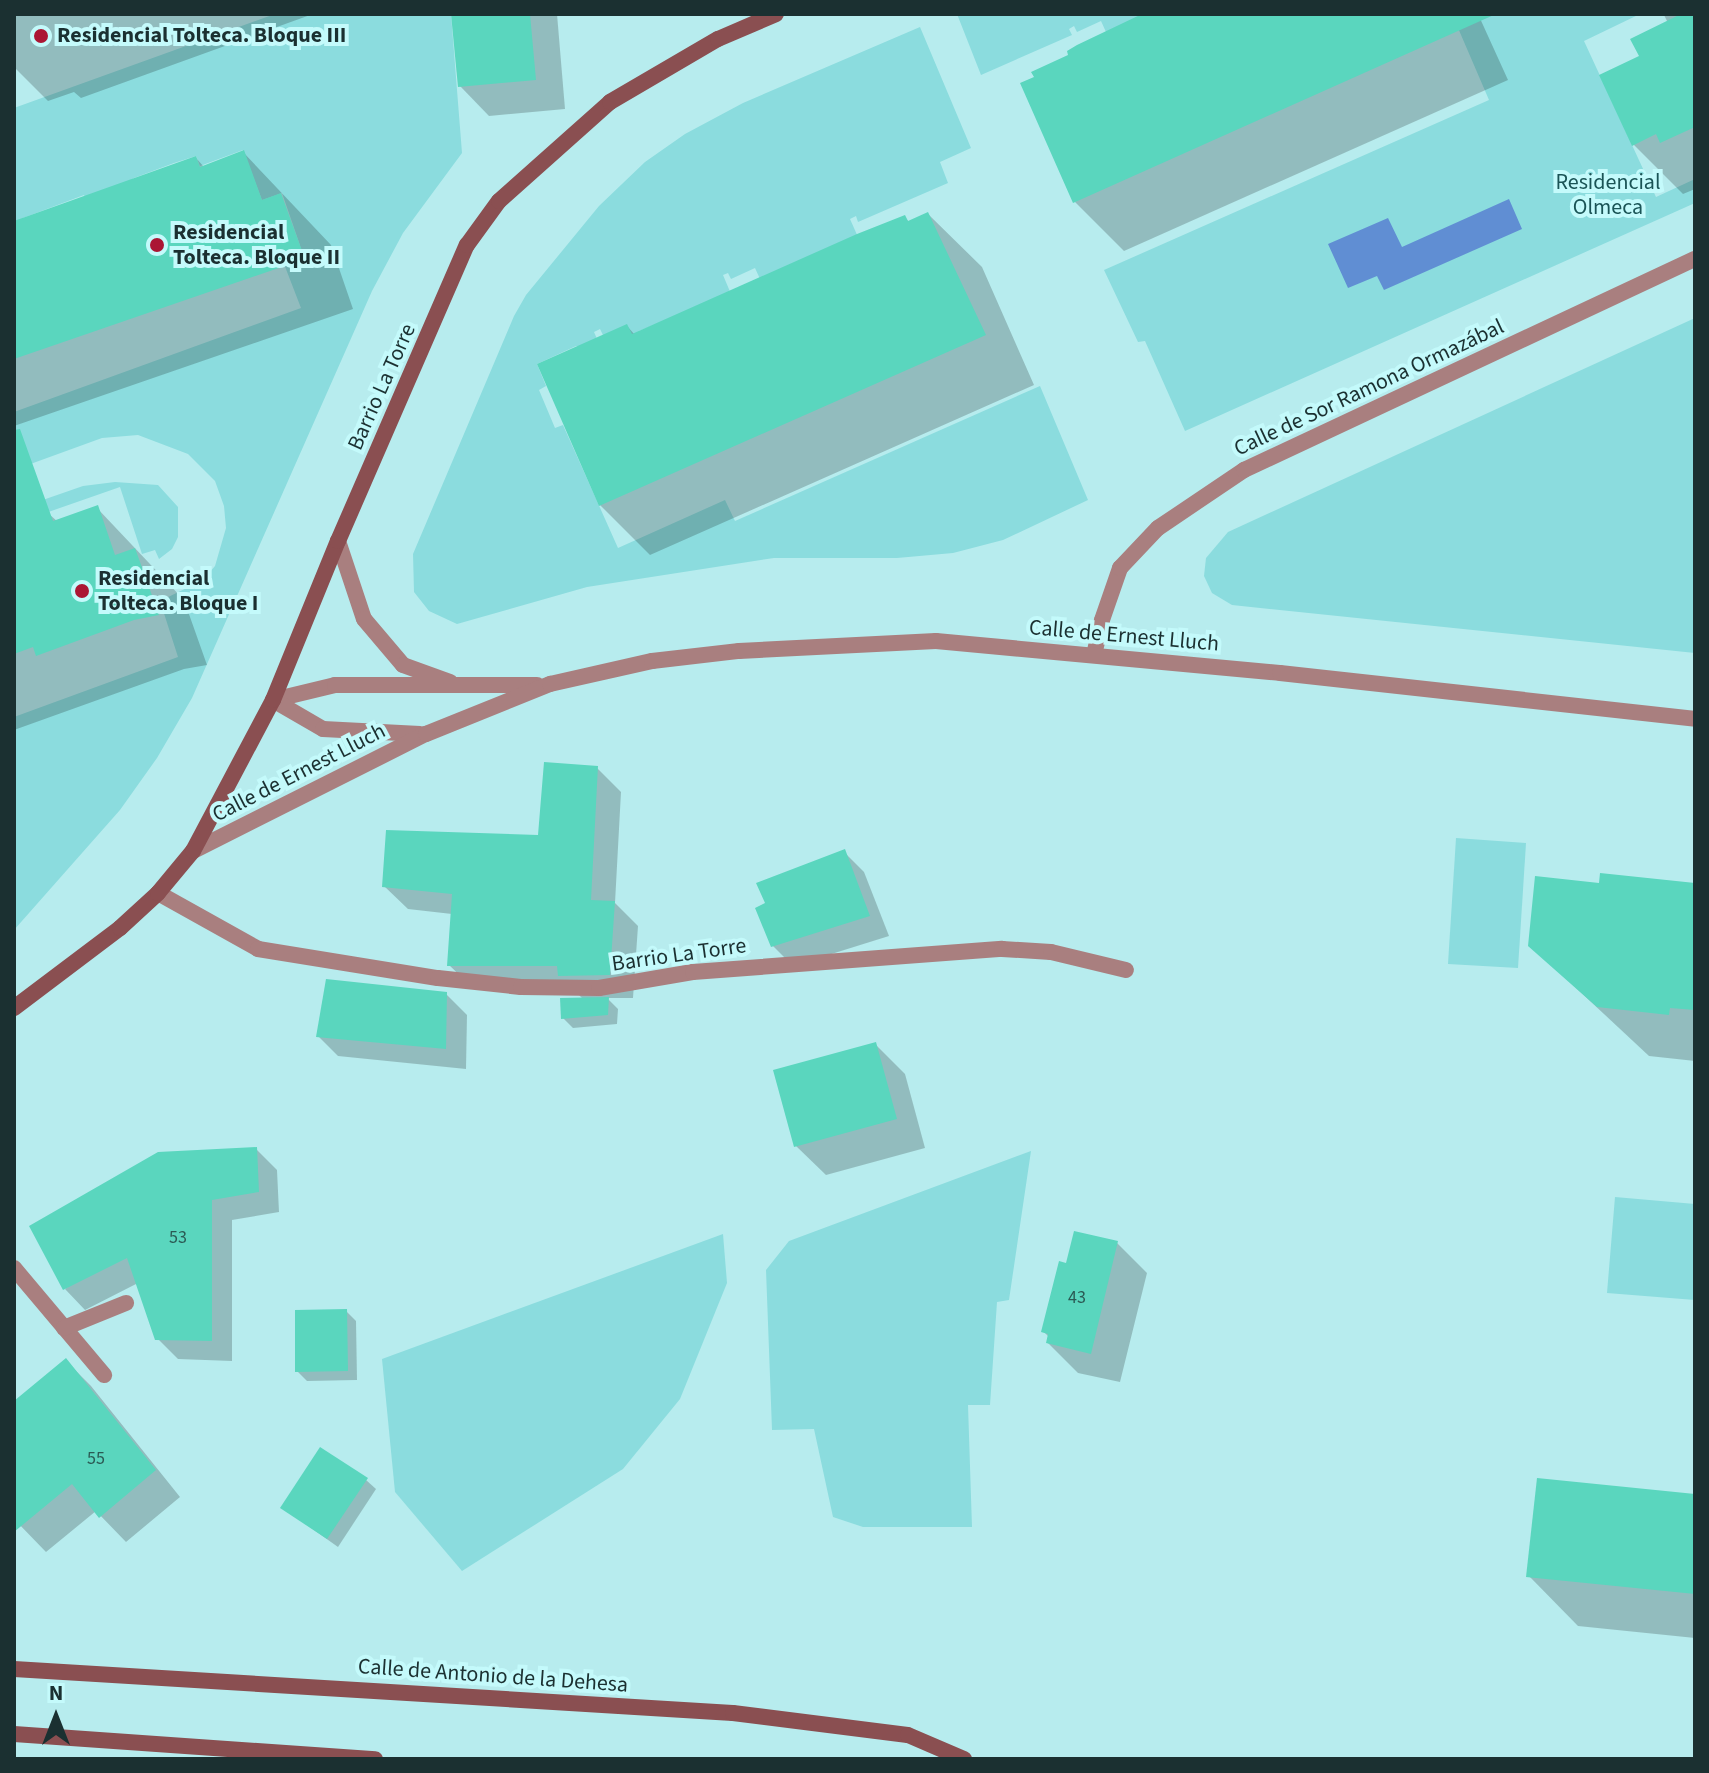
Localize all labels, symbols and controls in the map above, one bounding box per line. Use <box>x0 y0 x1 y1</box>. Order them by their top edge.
place label: Residencial Tolteca. Bloque III <box>57 23 346 49</box>
marker: Residencial Tolteca. Bloque III <box>32 27 50 45</box>
park label: Residencial Olmeca <box>1555 169 1661 220</box>
place label: Residencial Tolteca. Bloque II <box>173 219 340 270</box>
marker: Residencial Tolteca. Bloque II <box>148 236 166 254</box>
street label: Calle de Sor Ramona Ormazábal <box>1230 314 1508 462</box>
street label: Barrio La Torre <box>342 320 422 454</box>
place label: Residencial Tolteca. Bloque I <box>98 565 258 616</box>
marker: Residencial Tolteca. Bloque I <box>73 582 91 600</box>
street label: Calle de Ernest Lluch <box>1028 615 1220 657</box>
street label: Calle de Ernest Lluch <box>208 718 390 828</box>
street label: Barrio La Torre <box>610 933 748 977</box>
house number: 53 <box>169 1227 187 1249</box>
house number: 43 <box>1068 1287 1086 1309</box>
house number: 55 <box>87 1448 105 1470</box>
street label: Calle de Antonio de la Dehesa <box>357 1653 629 1699</box>
north arrow <box>16 1677 96 1757</box>
text: N <box>49 1677 63 1709</box>

